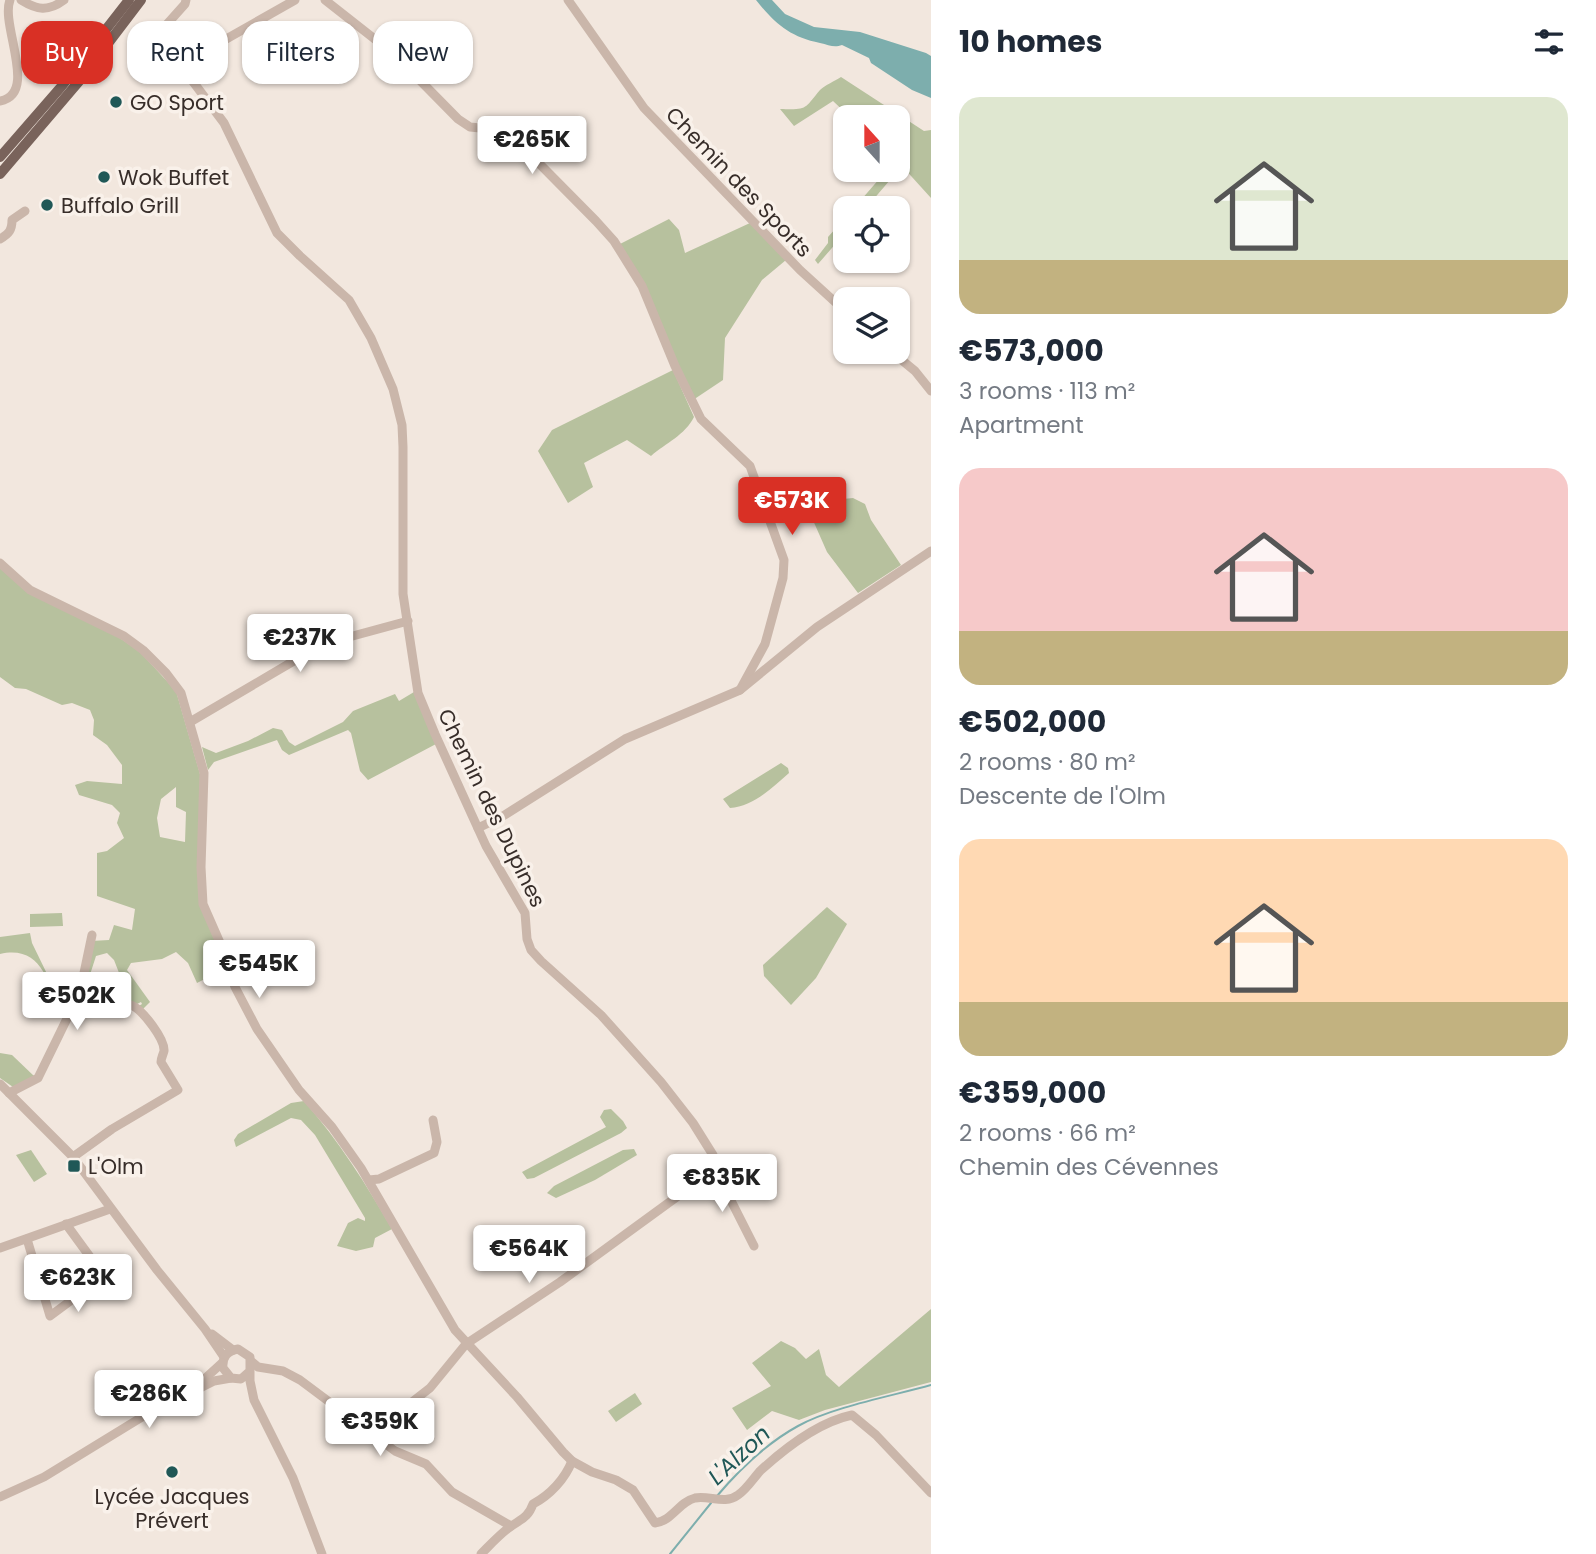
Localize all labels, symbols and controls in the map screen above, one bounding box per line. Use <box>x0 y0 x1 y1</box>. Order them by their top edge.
text: 10 homes <box>959 20 1103 63</box>
chip: Buy <box>21 21 113 84</box>
chip: Rent <box>127 21 228 84</box>
chip: Filters <box>242 21 359 84</box>
chip: New <box>373 21 473 84</box>
icon: filters <box>1530 23 1568 61</box>
place label: GO Sport <box>130 88 224 117</box>
marker: GO Sport <box>108 94 124 110</box>
street label: Chemin des Sports <box>660 100 818 264</box>
north arrow <box>833 105 910 182</box>
map controls <box>833 105 910 364</box>
pin: €265K <box>483 116 581 176</box>
text: €265K <box>493 123 571 155</box>
icon: home <box>1201 143 1327 269</box>
place label: Wok Buffet <box>118 163 229 192</box>
marker: Wok Buffet <box>96 169 112 185</box>
place label: Buffalo Grill <box>61 191 179 220</box>
button: locate <box>833 196 910 273</box>
marker: Buffalo Grill <box>39 197 55 213</box>
button: layers <box>833 287 910 364</box>
text: €573,000 <box>959 329 1104 372</box>
text: 3 rooms · 113 m² <box>959 375 1135 407</box>
text: Apartment <box>959 409 1084 441</box>
pin: €573K <box>743 477 841 537</box>
text: €573K <box>754 484 830 516</box>
icon: home <box>1201 514 1327 640</box>
pin: €237K <box>251 614 349 674</box>
text: €237K <box>263 621 337 653</box>
text: €502,000 <box>959 700 1106 743</box>
street label: Chemin des Dupines <box>431 704 553 912</box>
text: 2 rooms · 80 m² <box>959 746 1136 778</box>
text: Descente de l'Olm <box>959 780 1166 812</box>
icon: home <box>1201 885 1327 1011</box>
pin: €545K <box>210 940 308 1000</box>
text: €545K <box>219 947 299 979</box>
pin: €502K <box>28 972 126 1032</box>
text: €502K <box>38 979 116 1011</box>
text: €359,000 <box>959 1071 1106 1114</box>
text: 2 rooms · 66 m² <box>959 1117 1136 1149</box>
text: Chemin des Cévennes <box>959 1151 1219 1183</box>
place label: L'Olm <box>88 1152 144 1181</box>
pin: €835K <box>673 1154 771 1214</box>
marker: L'Olm <box>66 1158 82 1174</box>
text: €835K <box>683 1161 761 1193</box>
pin: €564K <box>480 1226 578 1285</box>
text: €564K <box>489 1232 569 1264</box>
pin: €623K <box>29 1254 127 1314</box>
text: €623K <box>40 1261 116 1293</box>
pin: €286K <box>100 1370 198 1430</box>
text: €286K <box>110 1377 188 1409</box>
pin: €359K <box>331 1398 429 1458</box>
text: €359K <box>341 1405 419 1437</box>
water label: L'Alzon <box>701 1418 777 1492</box>
marker: Lycée Jacques Prévert <box>164 1464 180 1480</box>
place label: Lycée Jacques Prévert <box>95 1482 249 1535</box>

